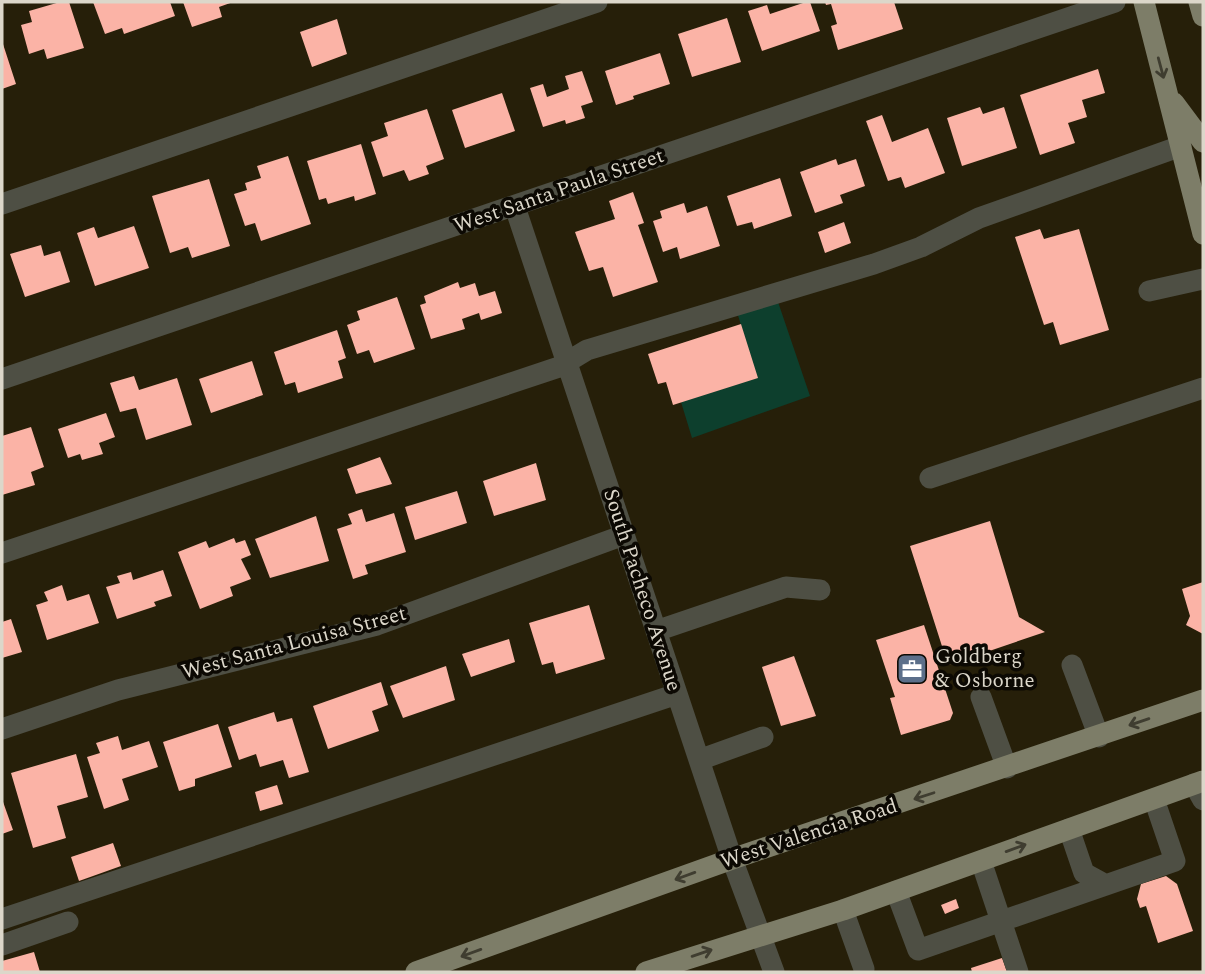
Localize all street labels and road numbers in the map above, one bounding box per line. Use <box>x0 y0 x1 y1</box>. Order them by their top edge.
street label: West Santa Paula Street <box>449 140 669 242</box>
street label: South Pacheco Avenue <box>594 485 690 695</box>
street label: West Santa Louisa Street <box>178 598 410 688</box>
street label: West Valencia Road <box>716 790 902 878</box>

